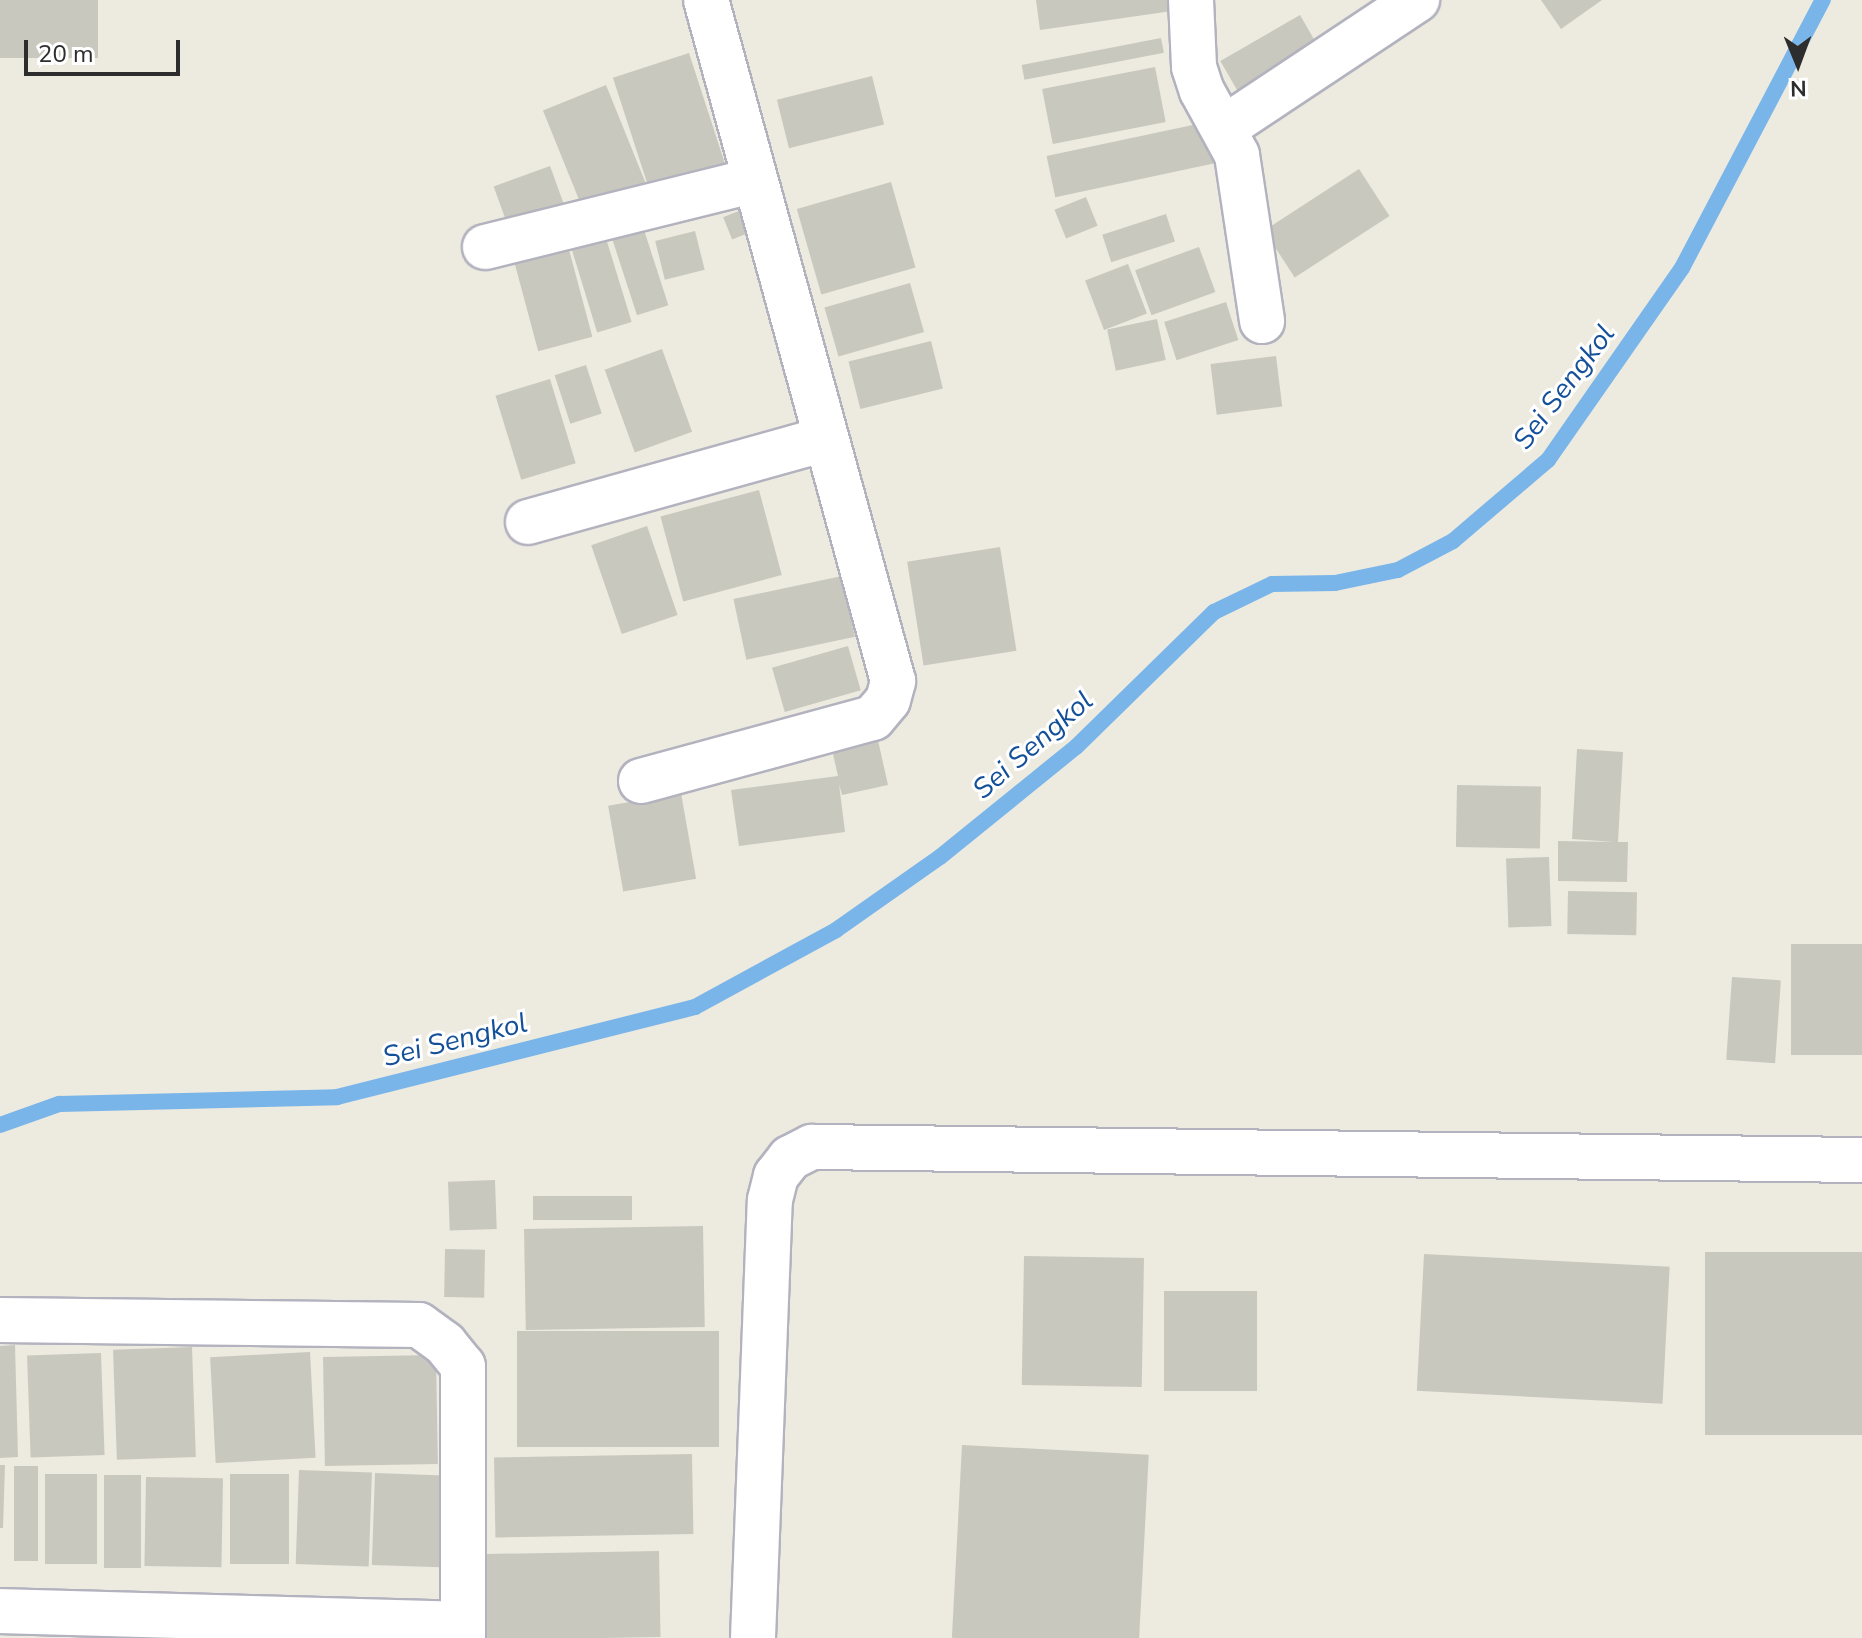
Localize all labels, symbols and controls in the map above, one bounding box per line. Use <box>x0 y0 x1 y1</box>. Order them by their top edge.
scale bar <box>28 24 184 74</box>
north arrow <box>1758 24 1838 104</box>
text: 20 m <box>38 38 94 70</box>
text: N <box>1790 73 1807 103</box>
water label: Sei Sengkol <box>1506 318 1622 456</box>
water label: Sei Sengkol <box>966 684 1100 806</box>
water label: Sei Sengkol <box>379 1006 531 1074</box>

